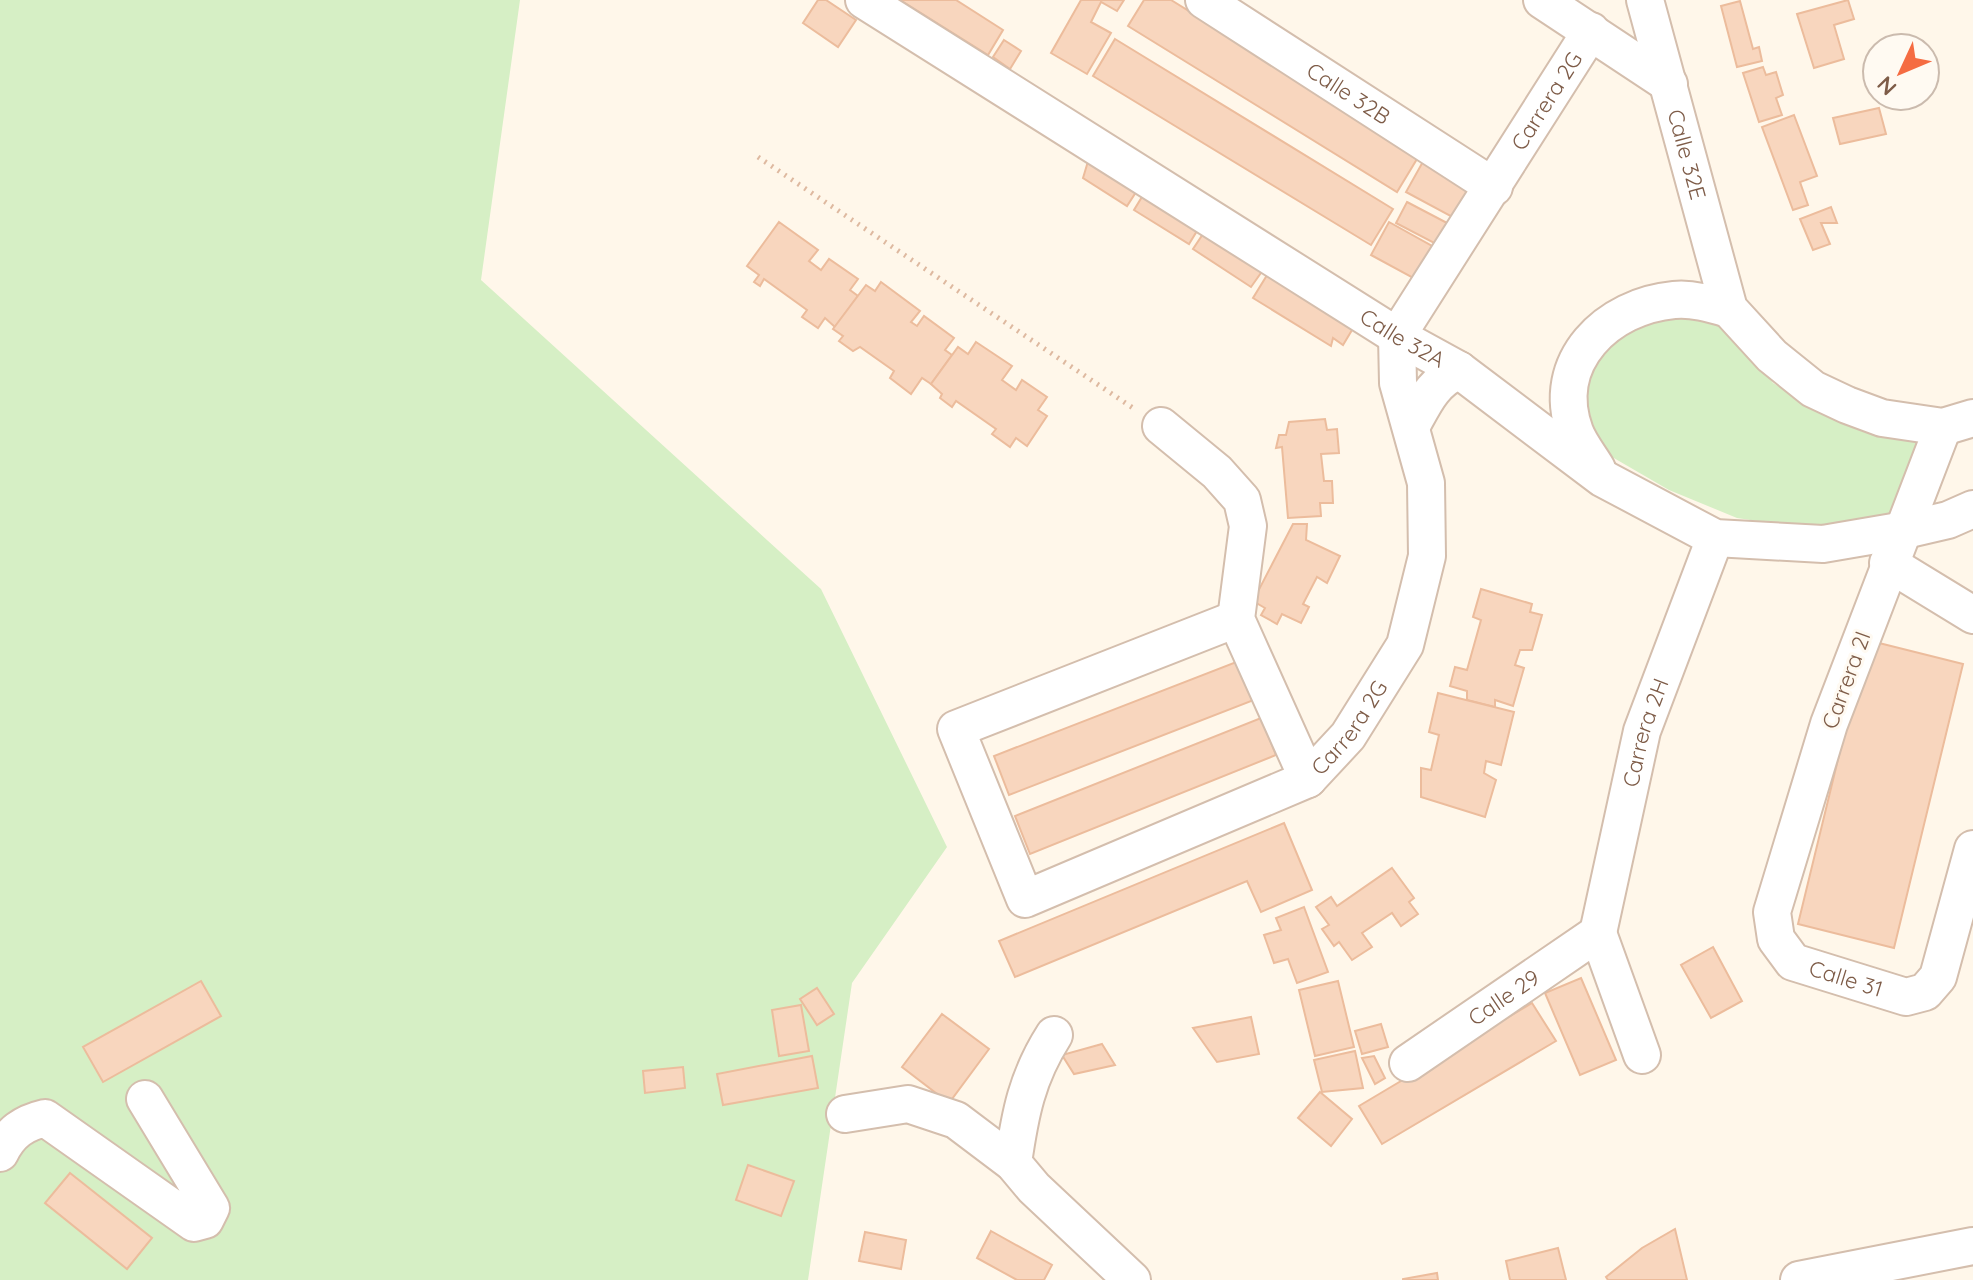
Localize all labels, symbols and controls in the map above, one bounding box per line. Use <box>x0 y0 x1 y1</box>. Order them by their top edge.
north arrow <box>1861 32 1941 112</box>
street label: Carrera 2G <box>1505 46 1588 156</box>
street label: Calle 32B <box>1301 56 1396 130</box>
text: N <box>1871 70 1902 101</box>
street label: Calle 32E <box>1661 106 1713 203</box>
street label: Calle 32A <box>1355 302 1450 374</box>
street label: Carrera 2I <box>1815 627 1877 733</box>
street label: Carrera 2H <box>1616 674 1675 790</box>
street label: Carrera 2G <box>1305 675 1394 781</box>
street label: Calle 31 <box>1806 954 1886 1003</box>
street label: Calle 29 <box>1463 963 1545 1032</box>

